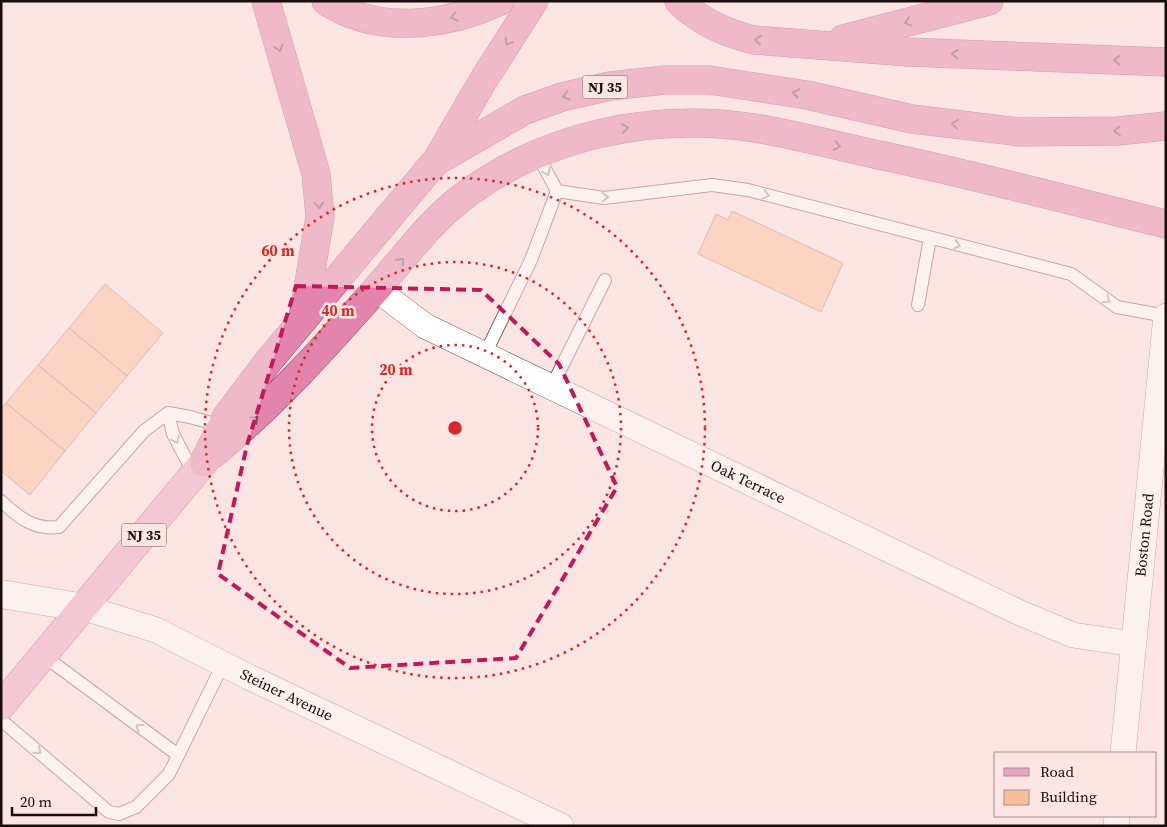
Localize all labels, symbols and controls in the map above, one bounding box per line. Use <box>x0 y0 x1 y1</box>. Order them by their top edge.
one-way arrow <box>450 11 459 22</box>
one-way arrow <box>905 17 913 27</box>
one-way arrow <box>753 35 761 46</box>
one-way arrow <box>505 37 514 46</box>
one-way arrow <box>274 44 284 52</box>
one-way arrow <box>950 48 958 59</box>
one-way arrow <box>1113 55 1121 66</box>
road number: NJ 35 <box>582 75 628 98</box>
one-way arrow <box>792 88 800 98</box>
one-way arrow <box>562 91 570 101</box>
one-way arrow <box>951 119 959 130</box>
one-way arrow <box>621 123 629 134</box>
one-way arrow <box>1113 125 1121 136</box>
one-way arrow <box>833 140 842 151</box>
one-way arrow <box>541 167 551 176</box>
one-way arrow <box>761 189 770 200</box>
one-way arrow <box>602 191 610 202</box>
one-way arrow <box>314 202 325 210</box>
one-way arrow <box>952 239 961 250</box>
text: 60 m <box>261 240 295 261</box>
one-way arrow <box>395 258 404 267</box>
one-way arrow <box>1101 294 1111 303</box>
text: 40 m <box>321 300 355 321</box>
text: 20 m <box>379 359 413 380</box>
one-way arrow <box>249 416 258 425</box>
centre of rings <box>446 419 464 437</box>
one-way arrow <box>170 434 180 443</box>
street label: Oak Terrace <box>707 454 789 508</box>
street label: Boston Road <box>1129 492 1159 578</box>
road number: NJ 35 <box>122 524 166 546</box>
street label: Steiner Avenue <box>237 663 337 726</box>
one-way arrow <box>136 724 145 732</box>
one-way arrow <box>33 746 42 755</box>
legend <box>994 752 1157 817</box>
text: Road <box>1040 761 1074 782</box>
scale bar <box>12 784 96 816</box>
text: Building <box>1040 786 1097 807</box>
text: 20 m <box>20 791 52 812</box>

